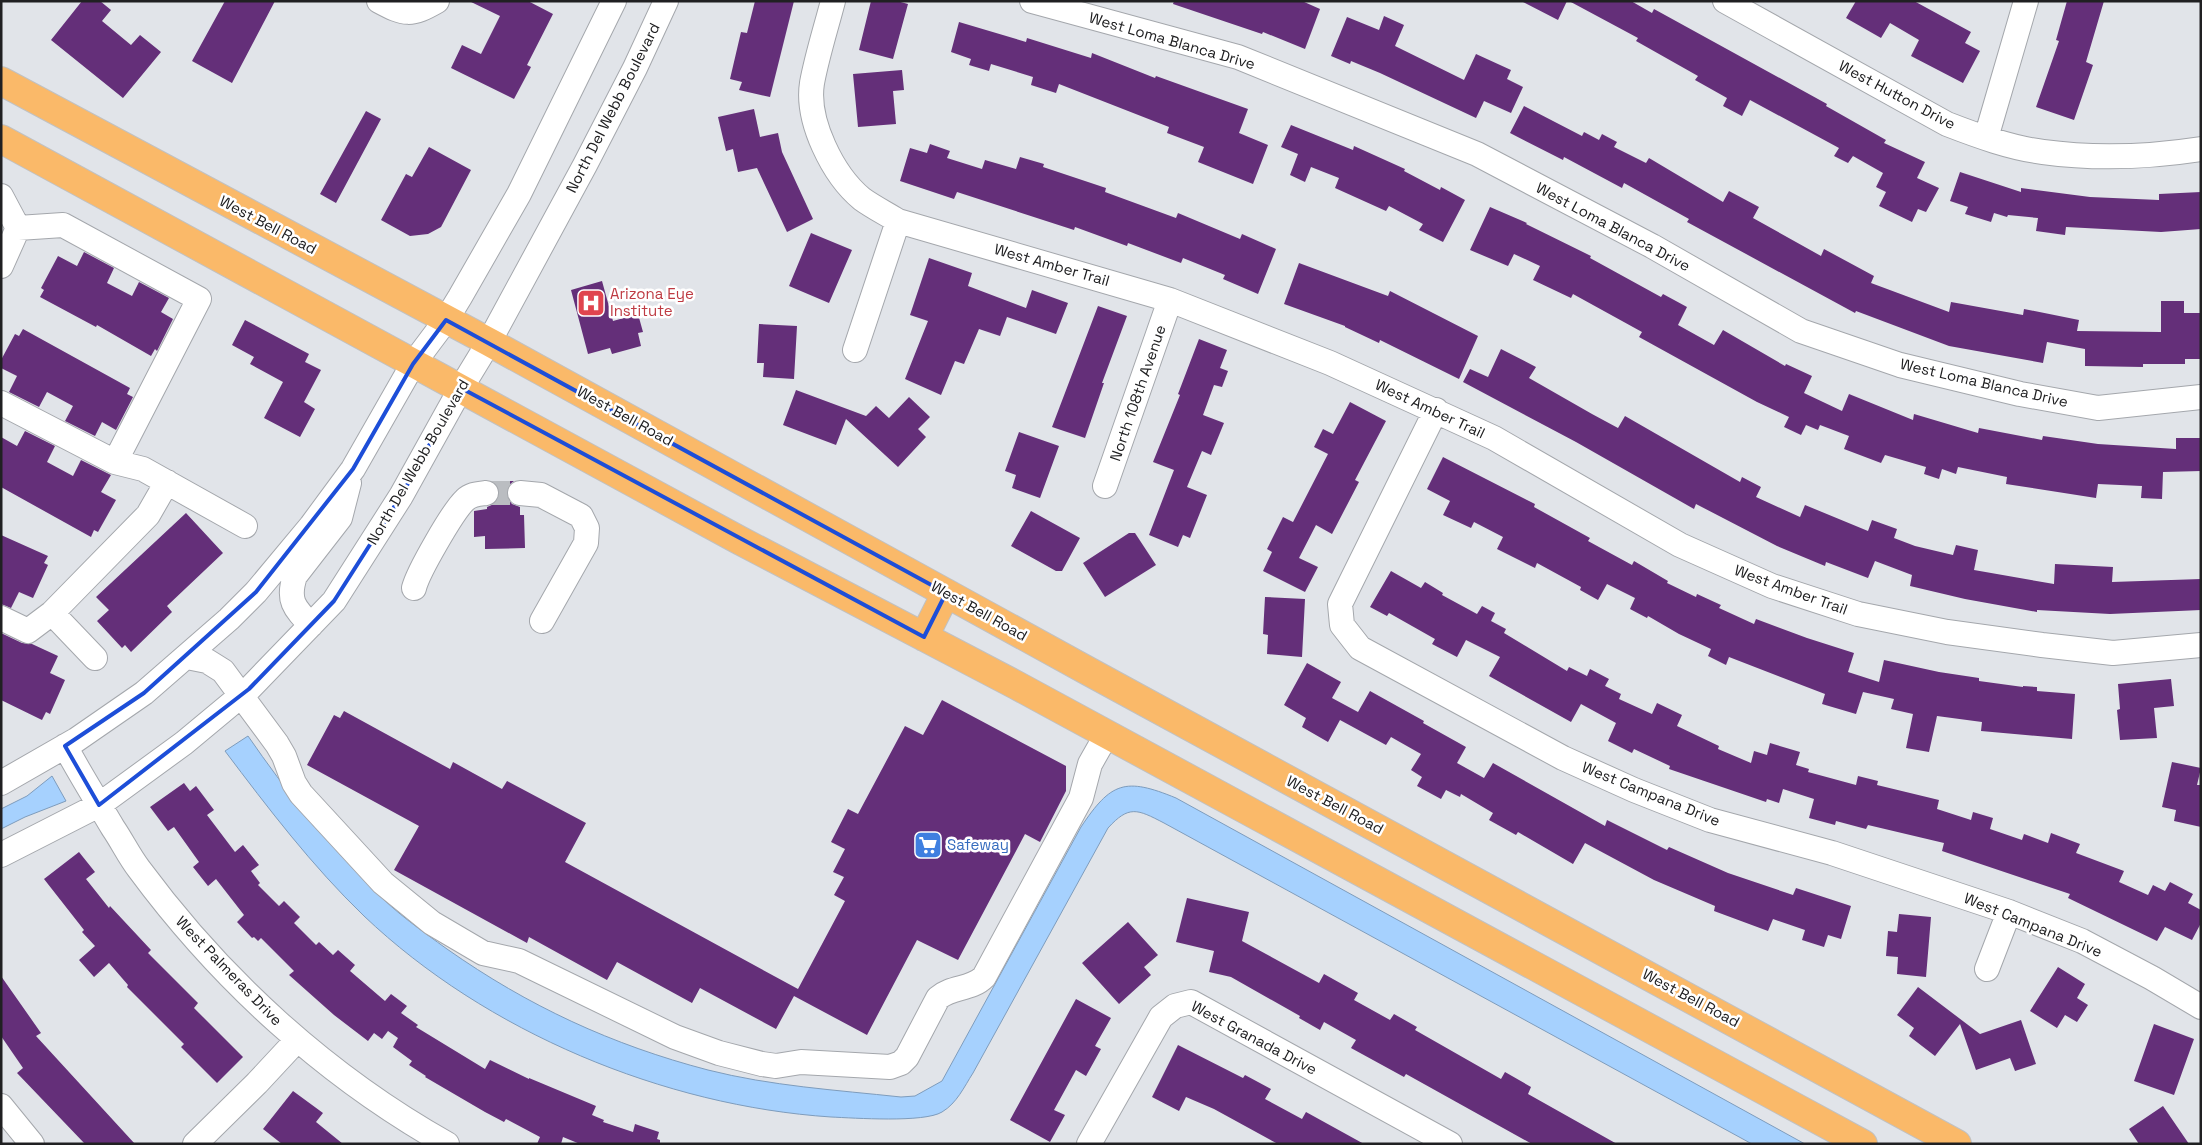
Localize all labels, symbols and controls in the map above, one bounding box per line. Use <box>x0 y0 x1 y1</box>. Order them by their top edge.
street label: West Loma Blanca Drive <box>1087 8 1257 73</box>
street label: North Del Webb Boulevard <box>561 20 664 196</box>
street label: West Hutton Drive <box>1836 56 1959 133</box>
street label: West Loma Blanca Drive <box>1533 178 1694 275</box>
street label: West Bell Road <box>216 191 320 258</box>
street label: West Amber Trail <box>992 239 1112 290</box>
place label: Arizona Eye Institute <box>610 284 694 320</box>
hospital icon: Arizona Eye Institute <box>576 288 606 318</box>
street label: North 108th Avenue <box>1105 322 1170 463</box>
street label: West Loma Blanca Drive <box>1898 354 2070 411</box>
street label: West Amber Trail <box>1372 375 1488 442</box>
street label: North Del Webb Boulevard <box>362 376 473 548</box>
street label: West Bell Road <box>574 381 677 450</box>
street label: West Amber Trail <box>1732 560 1850 619</box>
street label: West Bell Road <box>928 576 1031 645</box>
street label: West Campana Drive <box>1579 757 1723 830</box>
street label: West Bell Road <box>1283 771 1387 838</box>
supermarket icon: Safeway <box>913 830 943 860</box>
place label: Safeway <box>947 835 1009 854</box>
street label: West Campana Drive <box>1961 888 2105 961</box>
street label: West Palmeras Drive <box>172 912 287 1029</box>
street label: West Bell Road <box>1639 964 1743 1031</box>
street label: West Granada Drive <box>1188 996 1321 1079</box>

